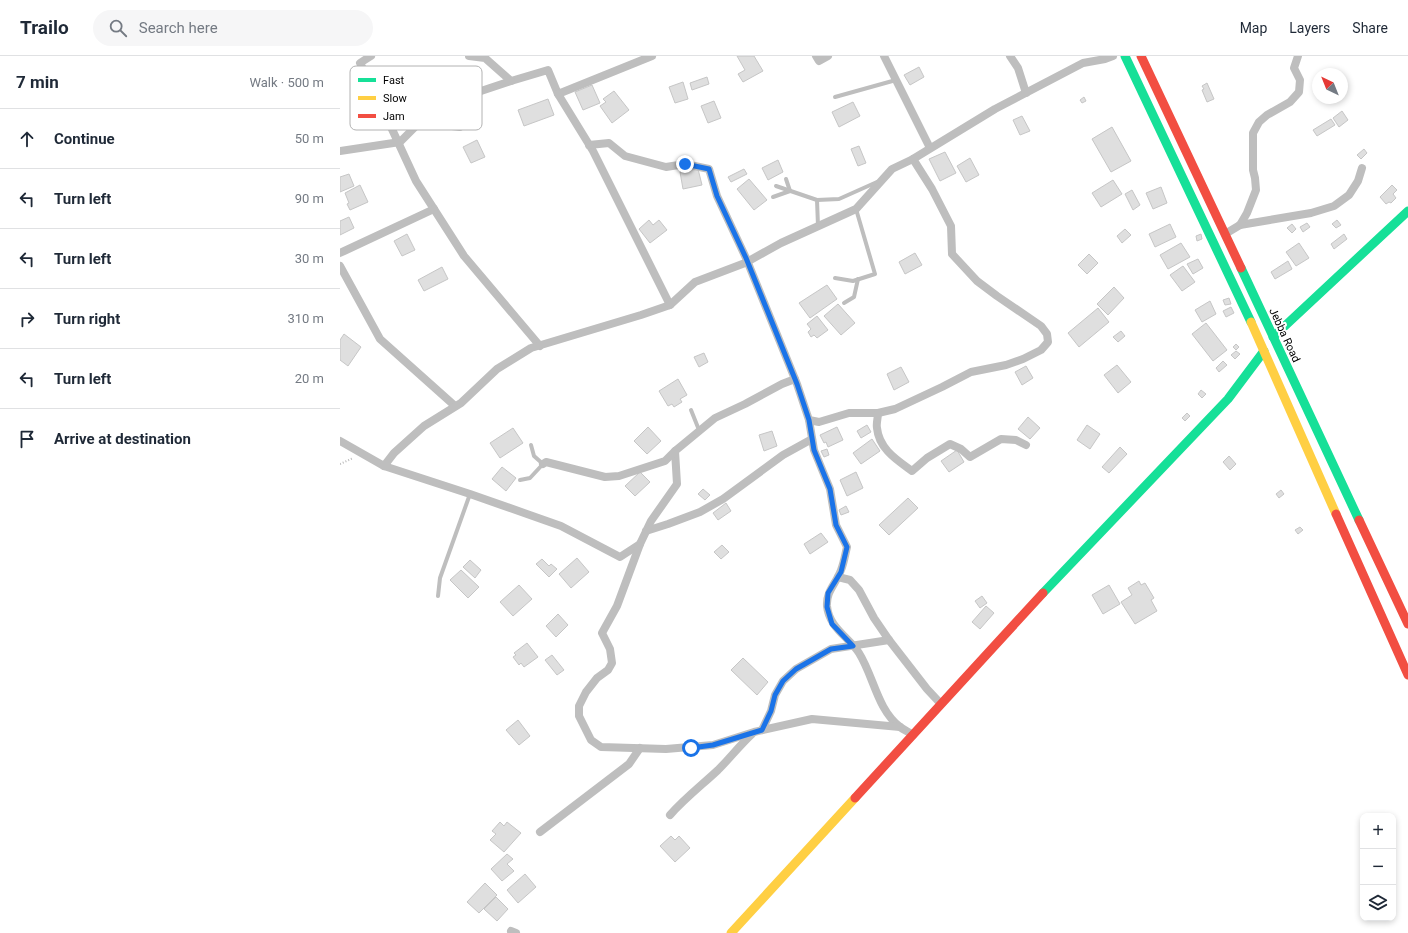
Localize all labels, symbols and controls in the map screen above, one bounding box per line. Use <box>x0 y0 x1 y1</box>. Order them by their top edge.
search box <box>93 10 373 46</box>
text: Trailo <box>20 16 69 39</box>
icon: search <box>107 17 129 39</box>
text: Search here <box>139 19 218 37</box>
text: Map <box>1240 20 1267 36</box>
text: Layers <box>1289 20 1330 36</box>
text: Share <box>1352 20 1388 36</box>
legend <box>350 66 482 130</box>
north arrow <box>1312 68 1348 104</box>
text: 7 min <box>16 72 59 92</box>
text: Fast <box>383 74 405 87</box>
text: Walk · 500 m <box>249 75 324 90</box>
text: Slow <box>383 92 407 105</box>
text: Jam <box>383 110 405 123</box>
icon: ahead <box>16 128 38 150</box>
text: Continue <box>54 130 115 148</box>
text: 50 m <box>295 131 324 146</box>
route end <box>676 155 694 173</box>
icon: left <box>16 188 38 210</box>
text: Turn left <box>54 190 111 208</box>
text: 90 m <box>295 191 324 206</box>
icon: left <box>16 248 38 270</box>
text: Turn left <box>54 250 111 268</box>
text: 30 m <box>295 251 324 266</box>
street label: Jebba Road <box>1266 306 1303 364</box>
icon: right <box>16 308 38 330</box>
text: Turn right <box>54 310 120 328</box>
text: 310 m <box>287 311 324 326</box>
icon: left <box>16 368 38 390</box>
text: Turn left <box>54 370 111 388</box>
text: 20 m <box>295 371 324 386</box>
icon: arrive <box>16 428 38 450</box>
text: Arrive at destination <box>54 430 191 448</box>
route start <box>682 739 700 757</box>
map controls <box>1360 813 1396 921</box>
button: + <box>1360 813 1396 849</box>
button: − <box>1360 849 1396 885</box>
button: layers <box>1360 885 1396 921</box>

